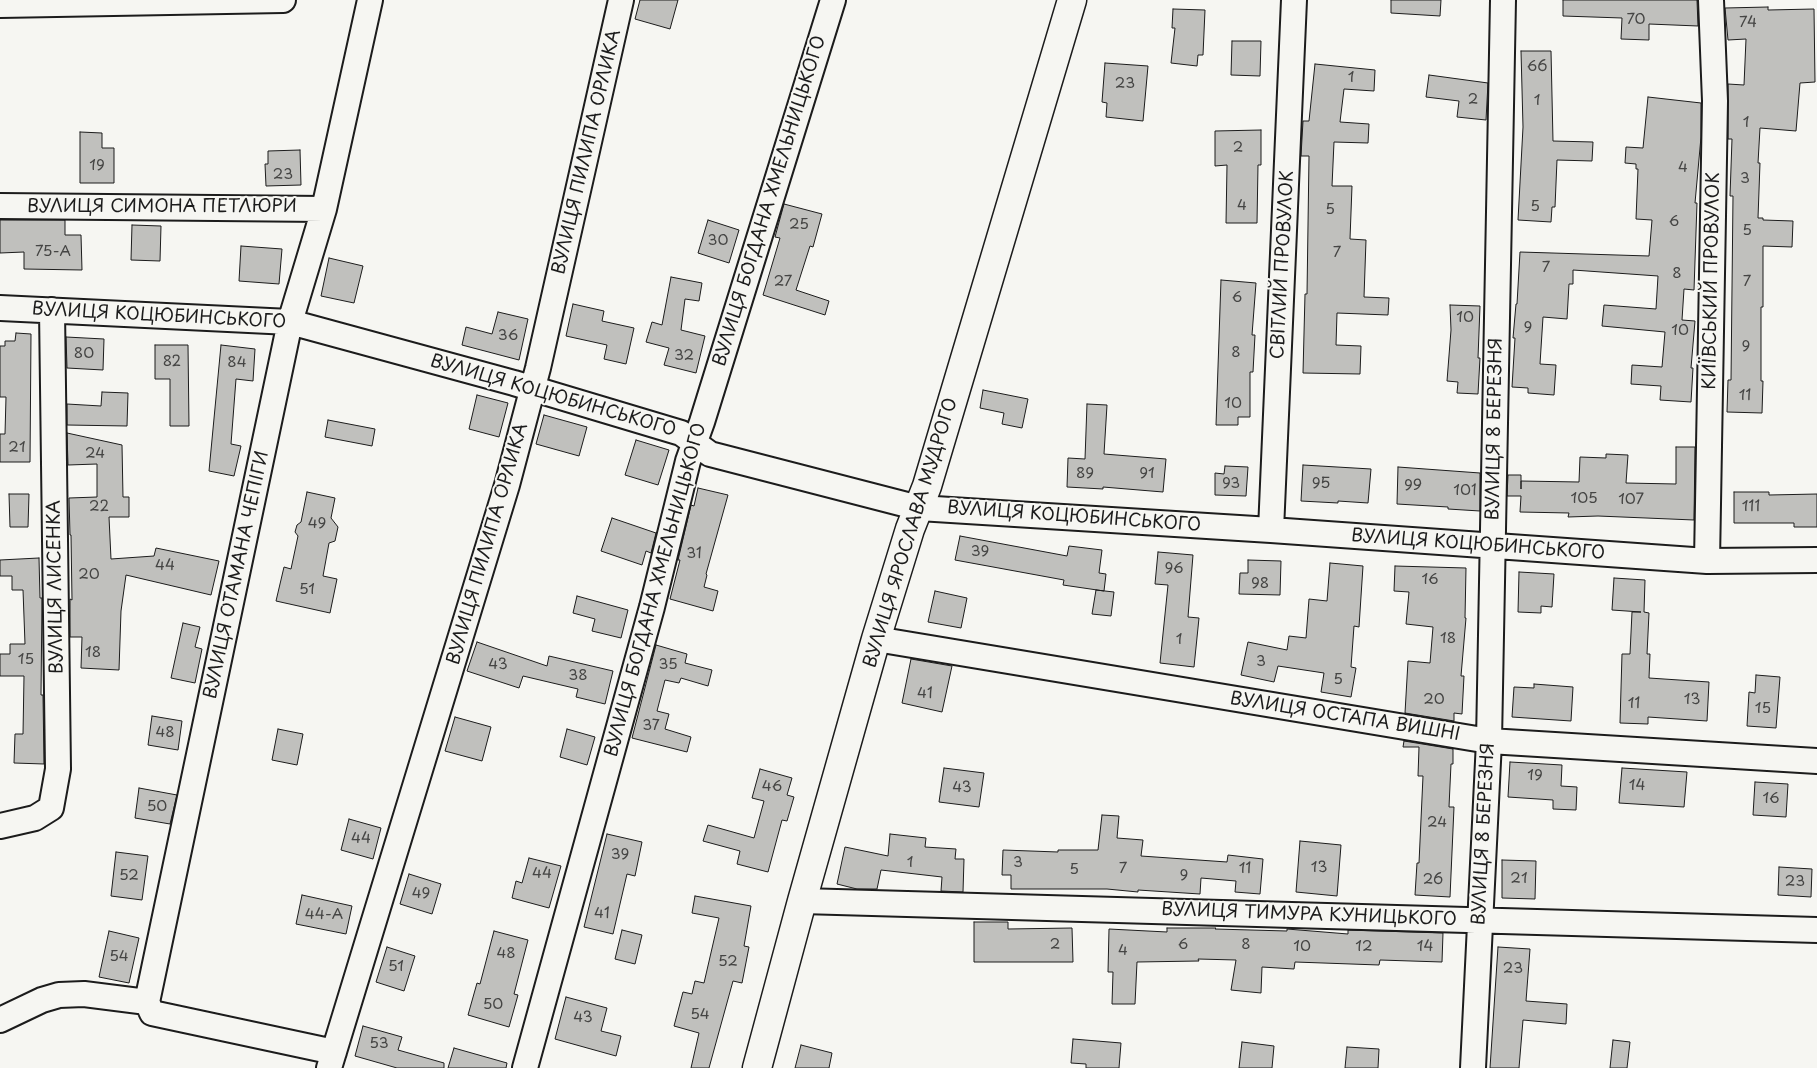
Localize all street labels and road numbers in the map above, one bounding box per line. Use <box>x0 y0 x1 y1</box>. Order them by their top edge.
street label: ВУЛИЦЯ ПИЛИПА ОРЛИКА <box>548 28 626 276</box>
street label: ВУЛИЦЯ БОГДАНА ХМЕЛЬНИЦЬКОГО <box>709 33 831 369</box>
street label: СВІТЛИЙ ПРОВУЛОК <box>1267 170 1299 360</box>
street label: КИЇВСЬКИЙ ПРОВУЛОК <box>1699 172 1725 390</box>
street label: ВУЛИЦЯ СИМОНА ПЕТЛЮРИ <box>27 196 297 218</box>
street label: ВУЛИЦЯ КОЦЮБИНСЬКОГО <box>31 299 287 333</box>
street label: ВУЛИЦЯ 8 БЕРЕЗНЯ <box>1483 338 1507 520</box>
street label: ВУЛИЦЯ КОЦЮБИНСЬКОГО <box>428 351 678 441</box>
street label: ВУЛИЦЯ ЯРОСЛАВА МУДРОГО <box>860 395 962 671</box>
street label: ВУЛИЦЯ ПИЛИПА ОРЛИКА <box>443 421 533 667</box>
street label: ВУЛИЦЯ БОГДАНА ХМЕЛЬНИЦЬКОГО <box>601 421 711 759</box>
street label: ВУЛИЦЯ ОТАМАНА ЧЕПІГИ <box>200 449 274 701</box>
street label: ВУЛИЦЯ КОЦЮБИНСЬКОГО <box>946 497 1202 537</box>
street label: ВУЛИЦЯ ЛИСЕНКА <box>44 500 68 674</box>
street label: ВУЛИЦЯ КОЦЮБИНСЬКОГО <box>1350 525 1606 565</box>
street label: ВУЛИЦЯ ОСТАПА ВИШНІ <box>1228 688 1462 746</box>
street label: ВУЛИЦЯ 8 БЕРЕЗНЯ <box>1468 742 1500 926</box>
street label: ВУЛИЦЯ ТИМУРА КУНИЦЬКОГО <box>1161 899 1457 931</box>

